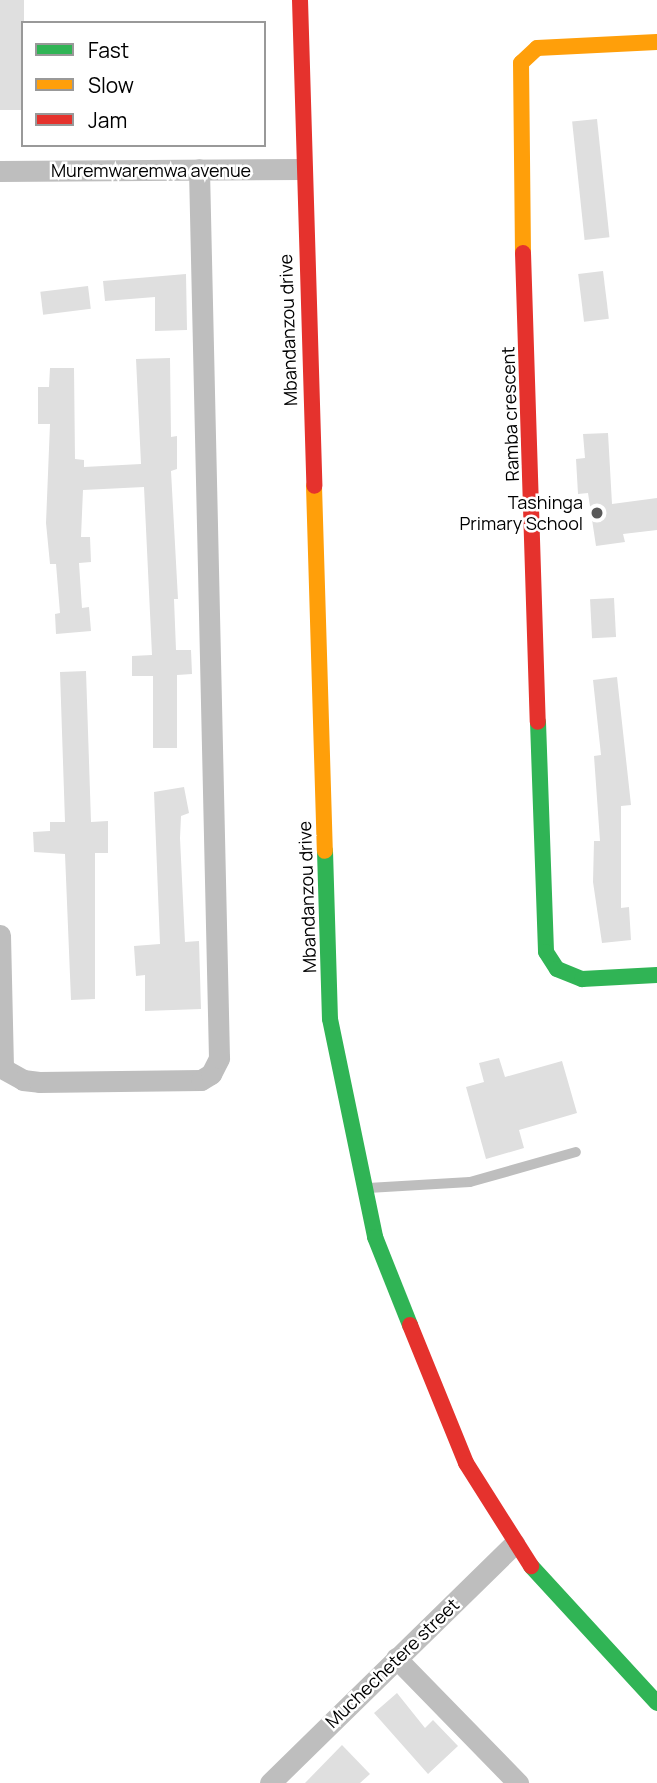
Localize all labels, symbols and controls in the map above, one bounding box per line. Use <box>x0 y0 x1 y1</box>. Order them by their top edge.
legend <box>21 21 266 147</box>
text: Fast <box>88 36 129 64</box>
text: Slow <box>88 71 134 99</box>
text: Jam <box>88 106 127 134</box>
street label: Muremwaremwa avenue <box>51 159 251 181</box>
street label: Mbandanzou drive <box>275 254 301 406</box>
street label: Ramba crescent <box>497 346 523 482</box>
place label: Tashinga Primary School <box>459 492 583 534</box>
marker: Tashinga Primary School <box>589 505 605 521</box>
street label: Mbandanzou drive <box>294 821 320 973</box>
street label: Muchechetere street <box>321 1594 463 1732</box>

